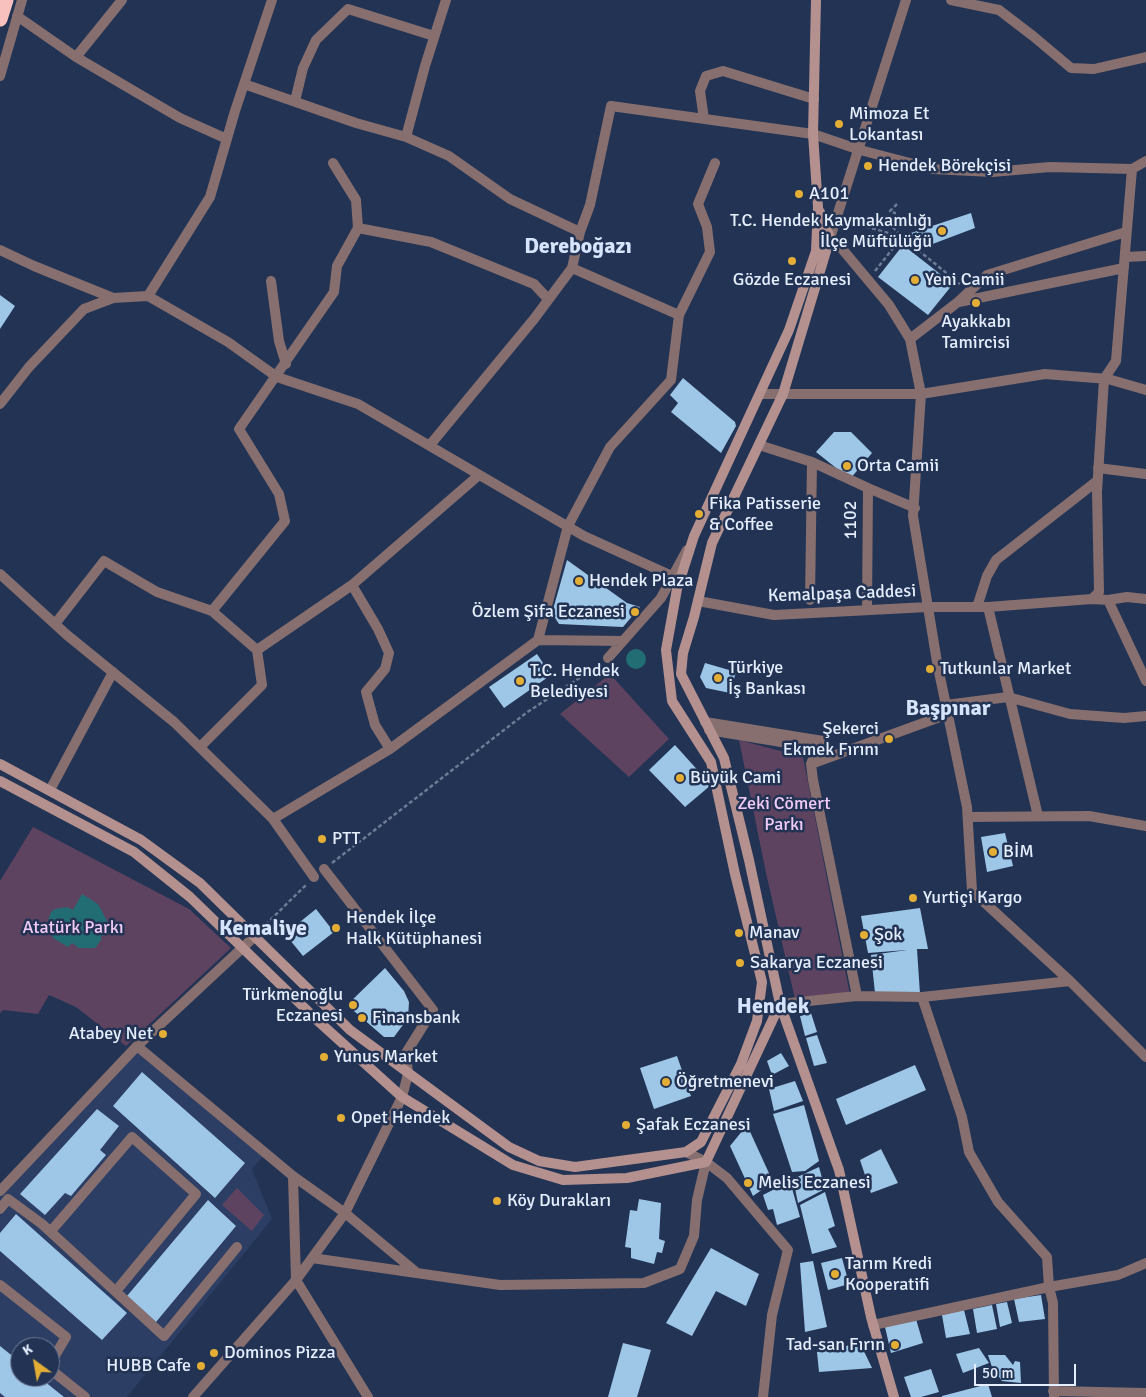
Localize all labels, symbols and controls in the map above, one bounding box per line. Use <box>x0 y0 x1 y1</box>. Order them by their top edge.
place label: Mimoza Et Lokantası <box>849 103 929 146</box>
marker: Mimoza Et Lokantası <box>833 118 845 130</box>
place label: Hendek Börekçisi <box>878 155 1011 177</box>
marker: Hendek Börekçisi <box>862 160 874 172</box>
place label: A101 <box>809 183 849 205</box>
marker: A101 <box>793 188 805 200</box>
place label: T.C. Hendek Kaymakamlığı İlçe Müftülüğü <box>730 210 932 252</box>
marker: T.C. Hendek Kaymakamlığı İlçe Müftülüğü <box>936 225 948 237</box>
district label: Dereboğazı <box>524 234 632 260</box>
marker: Gözde Eczanesi <box>786 255 798 267</box>
place label: Gözde Eczanesi <box>733 269 851 291</box>
place label: Yeni Camii <box>925 269 1005 291</box>
marker: Yeni Camii <box>909 274 921 286</box>
marker: Ayakkabı Tamircisi <box>970 297 982 309</box>
place label: Ayakkabı Tamircisi <box>941 311 1011 354</box>
place label: Orta Camii <box>857 455 939 477</box>
marker: Orta Camii <box>841 460 853 472</box>
place label: Fika Patisserie & Coffee <box>709 493 821 536</box>
street label: 1102 <box>840 501 862 539</box>
marker: Fika Patisserie & Coffee <box>693 508 705 520</box>
place label: Hendek Plaza <box>589 570 693 592</box>
marker: Hendek Plaza <box>573 575 585 587</box>
street label: Kemalpaşa Caddesi <box>767 581 917 607</box>
place label: Özlem Şifa Eczanesi <box>472 601 625 623</box>
marker: Özlem Şifa Eczanesi <box>629 606 641 618</box>
place label: Türkiye İş Bankası <box>728 657 806 700</box>
place label: Tutkunlar Market <box>940 658 1071 680</box>
place label: T.C. Hendek Belediyesi <box>530 660 620 702</box>
marker: Tutkunlar Market <box>924 663 936 675</box>
marker: Türkiye İş Bankası <box>712 672 724 684</box>
marker: T.C. Hendek Belediyesi <box>514 675 526 687</box>
district label: Başpınar <box>906 696 990 722</box>
place label: Şekerci Ekmek Fırını <box>783 718 879 761</box>
marker: Şekerci Ekmek Fırını <box>883 733 895 745</box>
place label: Büyük Cami <box>690 767 781 789</box>
marker: Büyük Cami <box>674 772 686 784</box>
park label: Zeki Cömert Parkı <box>737 793 831 836</box>
place label: PTT <box>332 828 360 850</box>
marker: PTT <box>316 833 328 845</box>
place label: BİM <box>1003 841 1034 863</box>
marker: BİM <box>987 846 999 858</box>
place label: Yurtiçi Kargo <box>923 887 1022 909</box>
marker: Yurtiçi Kargo <box>907 892 919 904</box>
place label: Hendek İlçe Halk Kütüphanesi <box>346 907 482 950</box>
district label: Kemaliye <box>219 916 307 942</box>
park label: Atatürk Parkı <box>22 917 124 939</box>
marker: Hendek İlçe Halk Kütüphanesi <box>330 922 342 934</box>
place label: Manav <box>749 922 800 944</box>
place label: Şok <box>874 924 902 946</box>
marker: Manav <box>733 927 745 939</box>
marker: Şok <box>858 929 870 941</box>
place label: Sakarya Eczanesi <box>750 952 883 974</box>
marker: Sakarya Eczanesi <box>734 957 746 969</box>
place label: Türkmenoğlu Eczanesi <box>242 984 343 1026</box>
district label: Hendek <box>737 994 809 1020</box>
marker: Türkmenoğlu Eczanesi <box>347 999 359 1011</box>
place label: Finansbank <box>372 1007 460 1029</box>
marker: Finansbank <box>356 1012 368 1024</box>
place label: Atabey Net <box>69 1023 153 1045</box>
marker: Atabey Net <box>157 1028 169 1040</box>
place label: Yunus Market <box>334 1046 438 1068</box>
marker: Yunus Market <box>318 1051 330 1063</box>
place label: Öğretmenevi <box>676 1071 774 1093</box>
marker: Öğretmenevi <box>660 1076 672 1088</box>
place label: Opet Hendek <box>351 1107 450 1129</box>
marker: Opet Hendek <box>335 1112 347 1124</box>
place label: Şafak Eczanesi <box>636 1114 751 1136</box>
marker: Şafak Eczanesi <box>620 1119 632 1131</box>
place label: Melis Eczanesi <box>758 1172 871 1194</box>
marker: Melis Eczanesi <box>742 1177 754 1189</box>
place label: Köy Durakları <box>507 1190 611 1212</box>
marker: Köy Durakları <box>491 1195 503 1207</box>
place label: Tarım Kredi Kooperatifi <box>845 1253 932 1296</box>
marker: Tarım Kredi Kooperatifi <box>829 1268 841 1280</box>
place label: Tad-san Fırın <box>786 1334 885 1356</box>
north arrow <box>10 1337 60 1387</box>
marker: Tad-san Fırın <box>889 1339 901 1351</box>
text: K <box>19 1340 36 1359</box>
place label: Dominos Pizza <box>224 1342 336 1364</box>
marker: Dominos Pizza <box>208 1347 220 1359</box>
scale bar <box>976 1354 1078 1386</box>
place label: HUBB Cafe <box>106 1355 191 1377</box>
marker: HUBB Cafe <box>195 1360 207 1372</box>
text: 50 m <box>982 1364 1013 1382</box>

